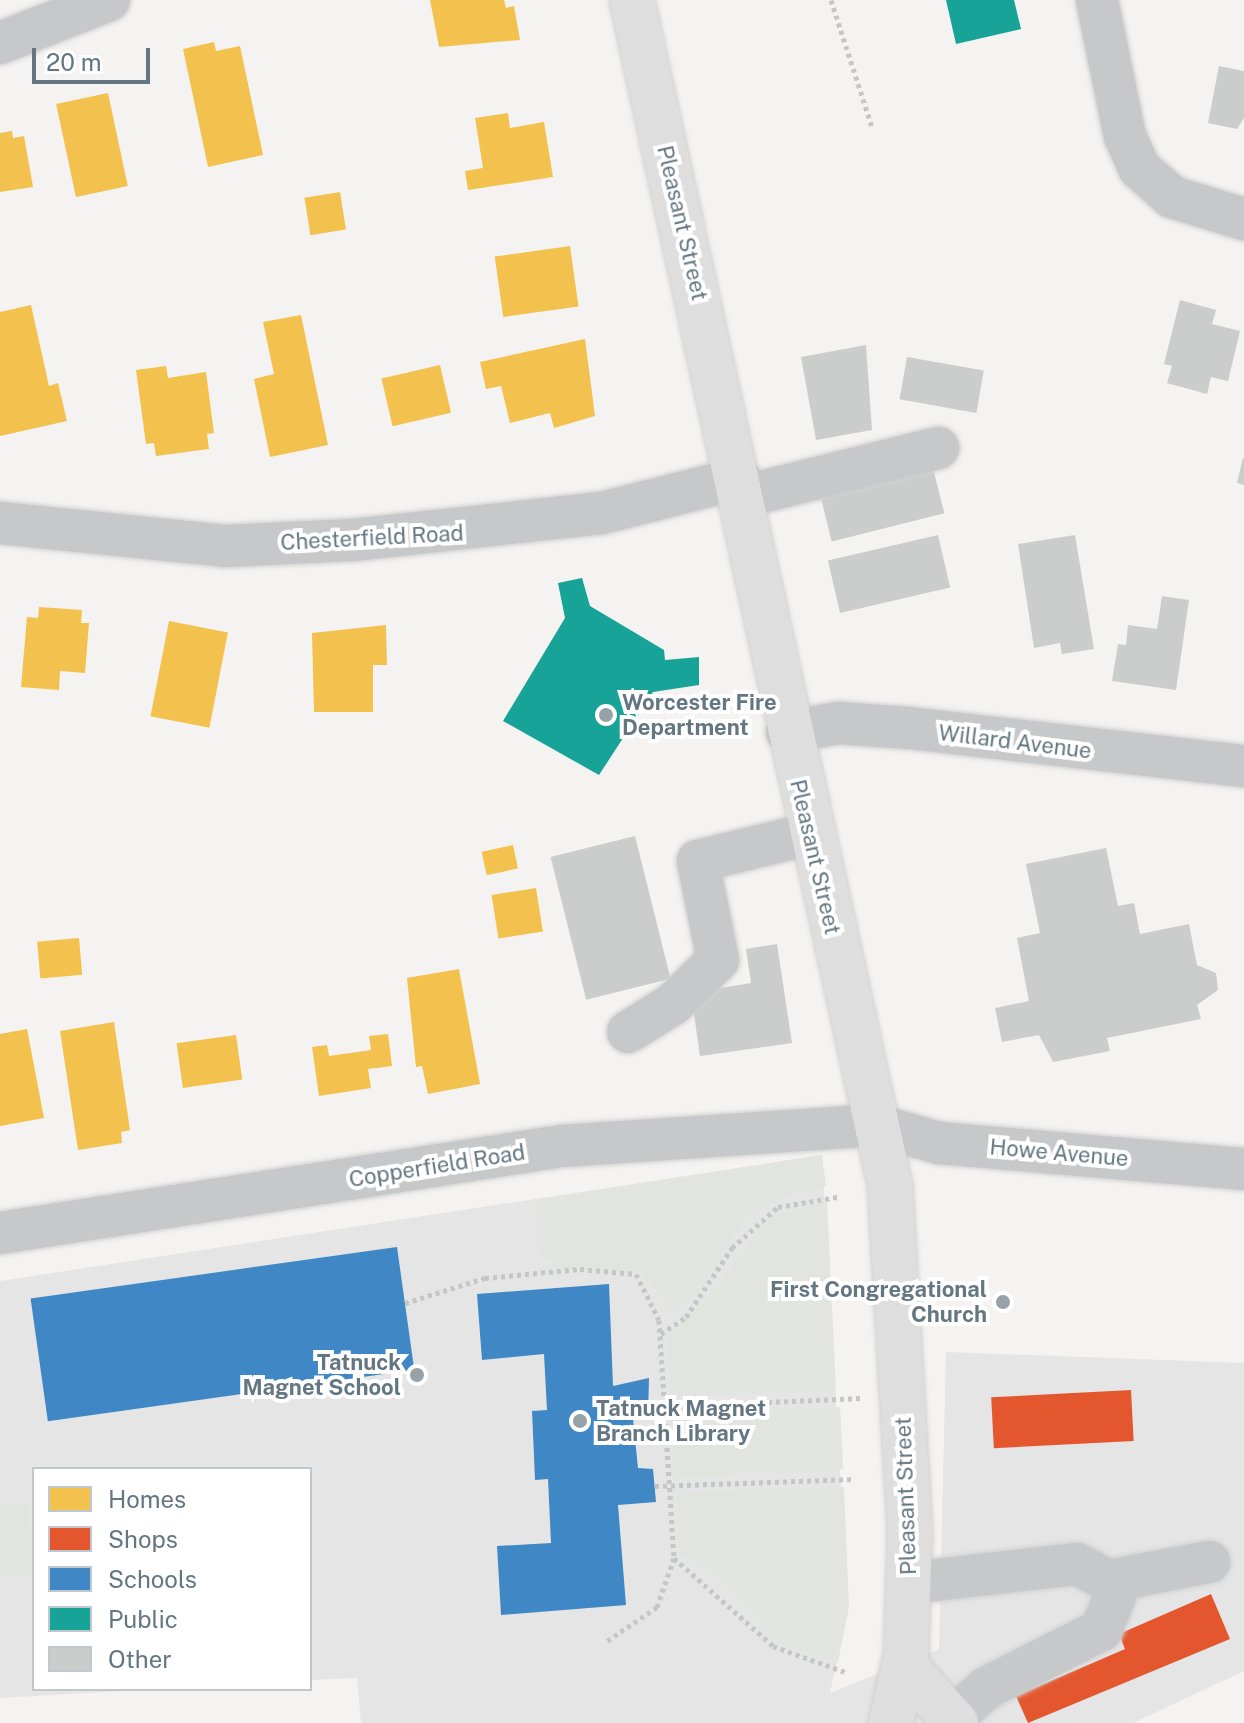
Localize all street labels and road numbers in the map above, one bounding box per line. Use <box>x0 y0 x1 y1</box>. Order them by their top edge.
street label: Pleasant Street <box>651 143 713 303</box>
street label: Chesterfield Road <box>280 520 464 556</box>
street label: Willard Avenue <box>937 720 1093 764</box>
street label: Pleasant Street <box>784 777 846 937</box>
street label: Howe Avenue <box>988 1134 1130 1172</box>
street label: Copperfield Road <box>347 1139 527 1193</box>
street label: Pleasant Street <box>890 1416 922 1576</box>

